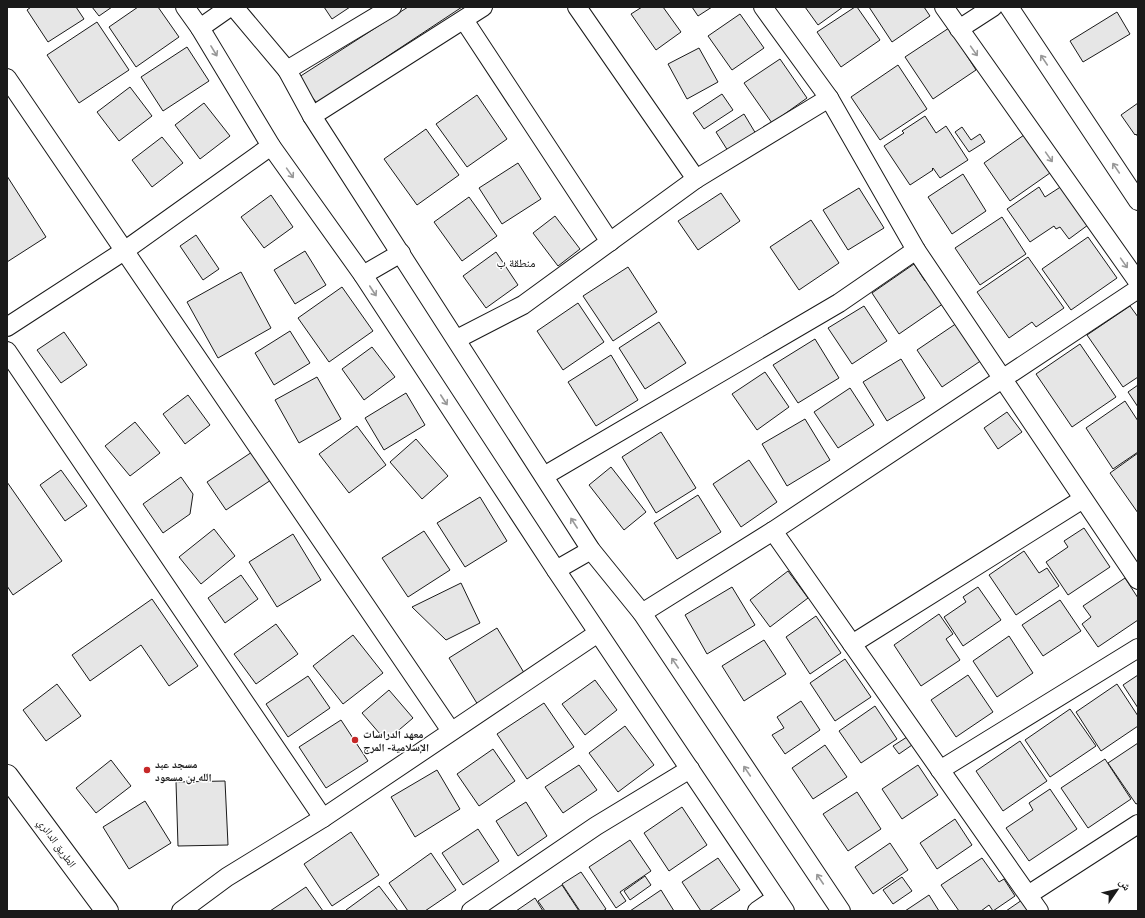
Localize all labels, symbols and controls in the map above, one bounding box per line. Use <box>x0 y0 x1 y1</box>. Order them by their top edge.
one-way arrow <box>210 45 218 57</box>
one-way arrow <box>970 45 978 56</box>
one-way arrow <box>1040 55 1048 66</box>
one-way arrow <box>1045 151 1053 162</box>
one-way arrow <box>1112 163 1120 174</box>
one-way arrow <box>286 167 294 178</box>
district label: منطقة ب <box>497 254 535 271</box>
one-way arrow <box>1120 257 1128 268</box>
one-way arrow <box>369 285 377 296</box>
one-way arrow <box>440 394 448 405</box>
one-way arrow <box>570 517 578 529</box>
one-way arrow <box>671 657 679 668</box>
place label: معهد الدراسات الإسلامية- المرج <box>363 726 429 755</box>
marker: معهد الدراسات الإسلامية- المرج <box>350 735 360 745</box>
place label: مسجد عبد الله بن مسعود <box>155 756 212 785</box>
marker: مسجد عبد الله بن مسعود <box>142 765 152 775</box>
one-way arrow <box>743 765 751 776</box>
street label: الطريق الدائري <box>33 815 80 871</box>
north arrow <box>1097 870 1137 910</box>
one-way arrow <box>816 873 824 884</box>
text: ش <box>1115 875 1135 894</box>

